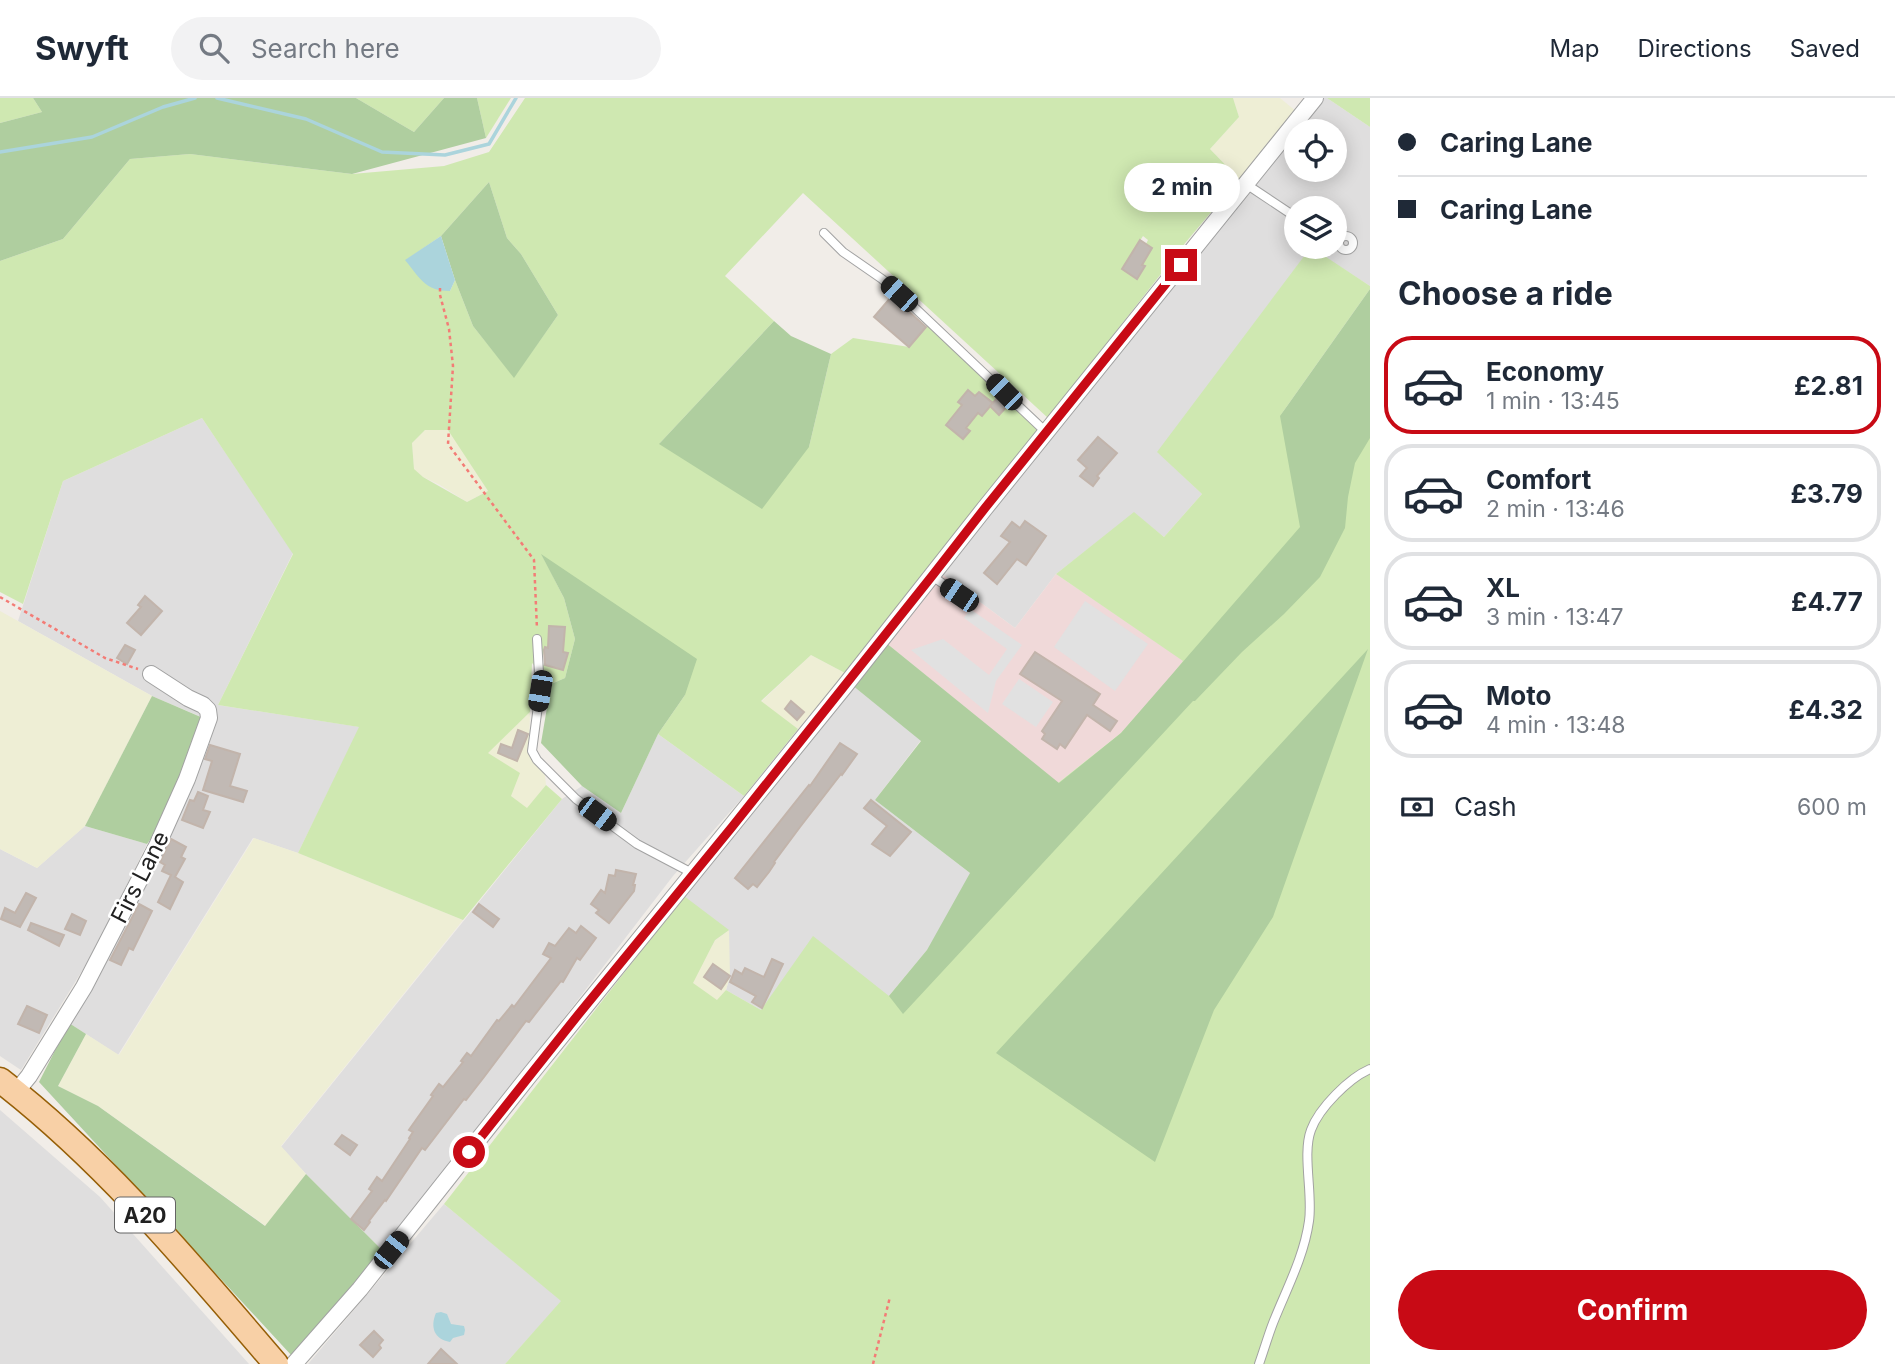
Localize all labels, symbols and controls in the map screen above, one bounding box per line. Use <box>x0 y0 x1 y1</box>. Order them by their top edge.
search box <box>171 17 661 80</box>
text: Swyft <box>35 28 129 68</box>
icon: search <box>195 29 233 67</box>
text: Search here <box>251 33 400 64</box>
text: Map <box>1550 34 1599 63</box>
text: Directions <box>1637 34 1752 63</box>
text: Saved <box>1790 34 1860 63</box>
map controls <box>1284 119 1347 259</box>
button: locate <box>1284 119 1347 182</box>
text: Caring Lane <box>1440 127 1592 158</box>
callout: 2 min <box>1123 164 1239 212</box>
text: 2 min <box>1151 173 1213 201</box>
text: Caring Lane <box>1440 194 1592 225</box>
button: layers <box>1284 196 1347 259</box>
route end <box>1165 249 1197 281</box>
car <box>877 272 922 316</box>
text: Choose a ride <box>1398 274 1613 313</box>
icon: car <box>1402 354 1465 417</box>
text: Economy <box>1486 356 1604 387</box>
car <box>982 370 1027 414</box>
text: £2.81 <box>1794 370 1863 401</box>
text: 1 min · 13:45 <box>1486 387 1620 415</box>
icon: car <box>1402 462 1465 525</box>
text: Comfort <box>1486 464 1591 495</box>
text: £3.79 <box>1790 478 1863 509</box>
text: 2 min · 13:46 <box>1486 495 1625 523</box>
icon: car <box>1402 570 1465 633</box>
text: XL <box>1486 572 1520 603</box>
car <box>936 575 983 615</box>
text: £4.77 <box>1791 586 1863 617</box>
text: 3 min · 13:47 <box>1486 603 1624 631</box>
car <box>527 669 554 713</box>
icon: car <box>1402 678 1465 741</box>
text: Moto <box>1486 680 1551 711</box>
text: £4.32 <box>1788 694 1863 725</box>
text: 4 min · 13:48 <box>1486 711 1625 739</box>
icon: cash <box>1398 788 1436 826</box>
text: Cash <box>1454 791 1517 822</box>
car <box>574 793 621 835</box>
text: 600 m <box>1797 793 1867 821</box>
street label: Firs Lane <box>105 826 175 928</box>
route start <box>453 1136 485 1168</box>
road number: A20 <box>115 1198 175 1232</box>
car <box>370 1227 413 1273</box>
button: Confirm <box>1398 1270 1867 1350</box>

